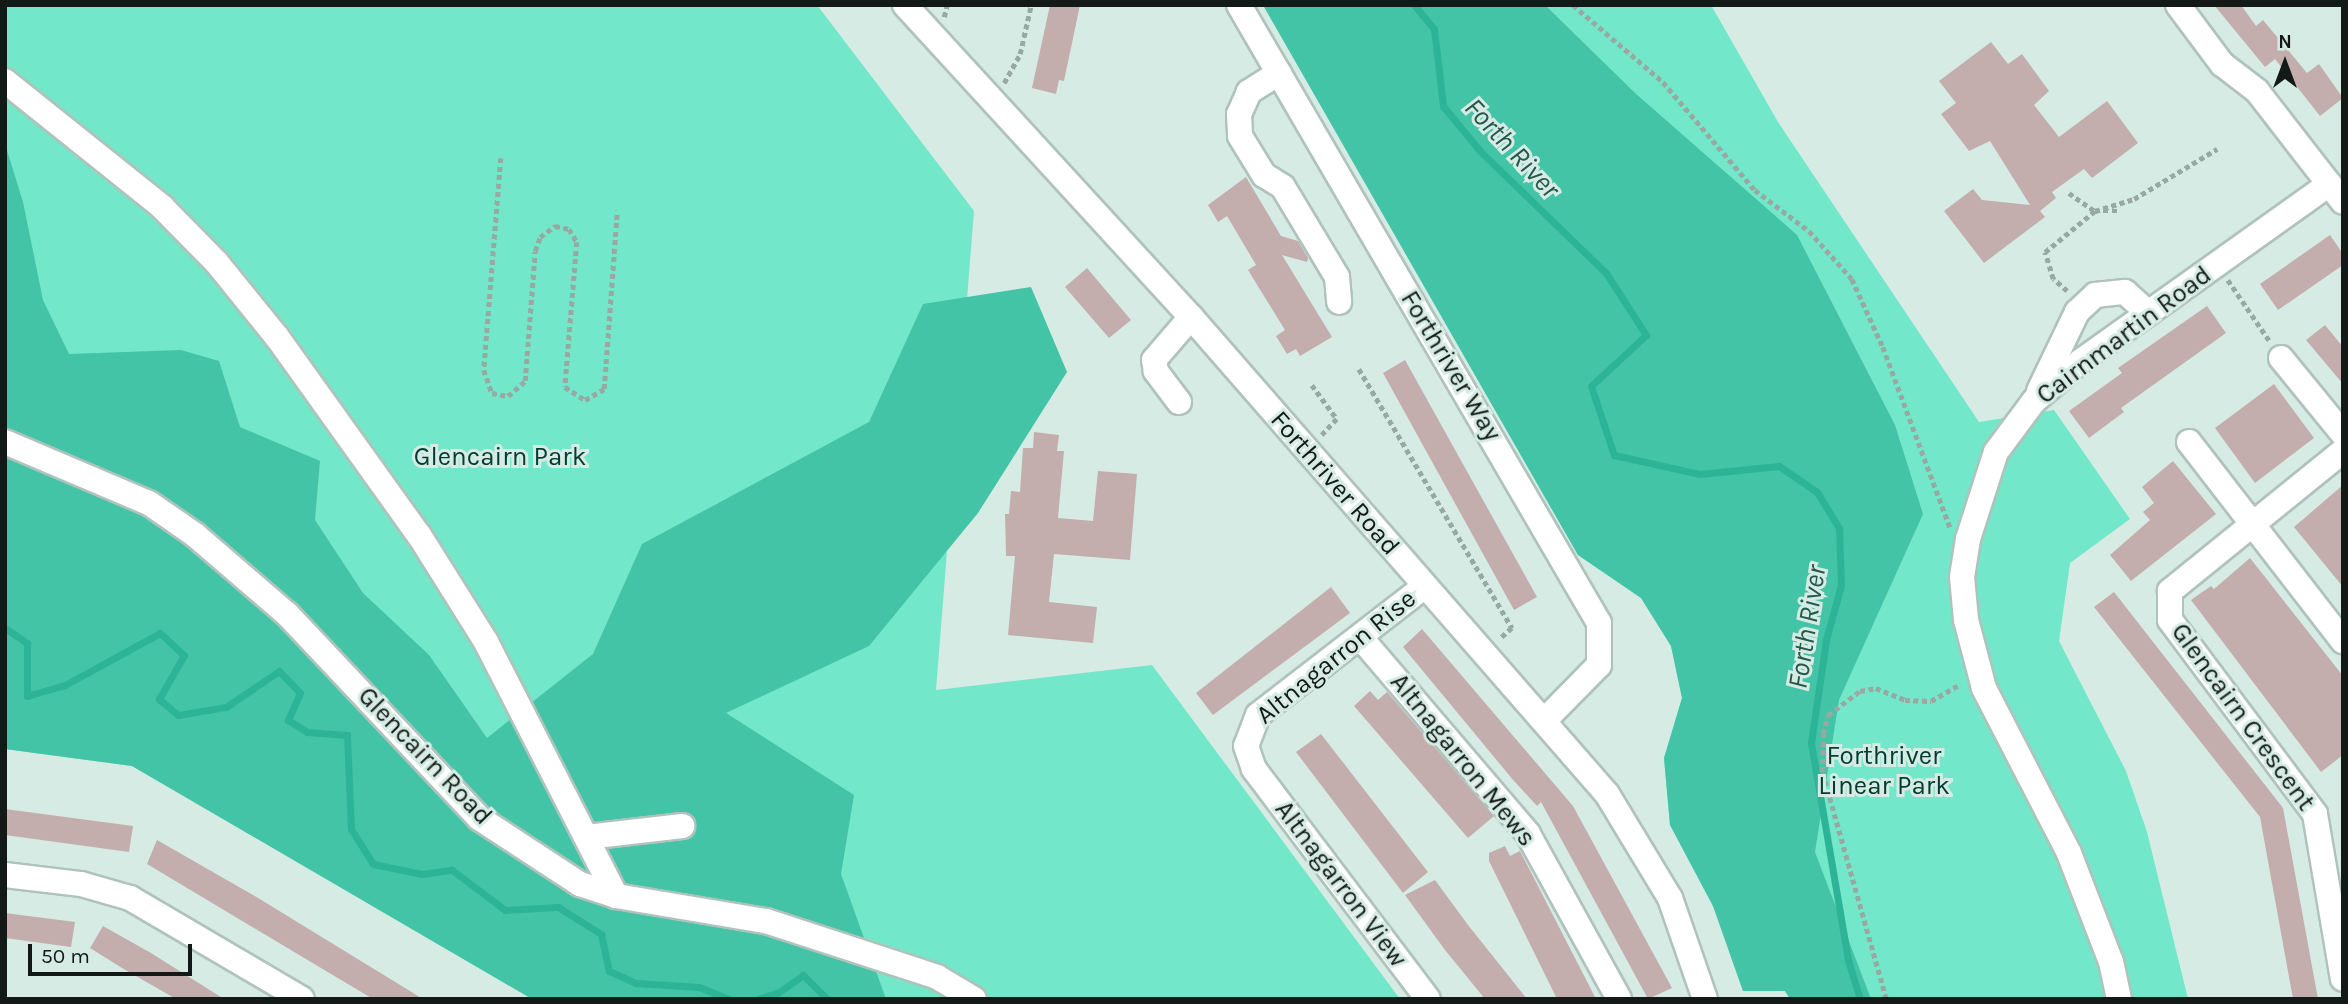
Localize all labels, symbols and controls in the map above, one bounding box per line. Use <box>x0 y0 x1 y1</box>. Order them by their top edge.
north arrow <box>2250 28 2320 98</box>
text: N <box>2278 31 2292 53</box>
water label: Forth River <box>1457 91 1567 205</box>
street label: Cairnmartin Road <box>2031 259 2217 411</box>
street label: Forthriver Way <box>1394 285 1508 447</box>
street label: Forthriver Road <box>1264 404 1406 562</box>
park label: Glencairn Park <box>414 441 586 473</box>
water label: Forth River <box>1781 563 1833 691</box>
street label: Altnagarron Rise <box>1250 583 1422 731</box>
street label: Glencairn Crescent <box>2164 617 2322 817</box>
street label: Altnagarron Mews <box>1384 667 1542 853</box>
street label: Glencairn Road <box>351 681 499 831</box>
park label: Forthriver Linear Park <box>1818 740 1950 802</box>
street label: Altnagarron View <box>1268 795 1414 973</box>
scale bar <box>32 930 196 974</box>
text: 50 m <box>41 944 90 968</box>

